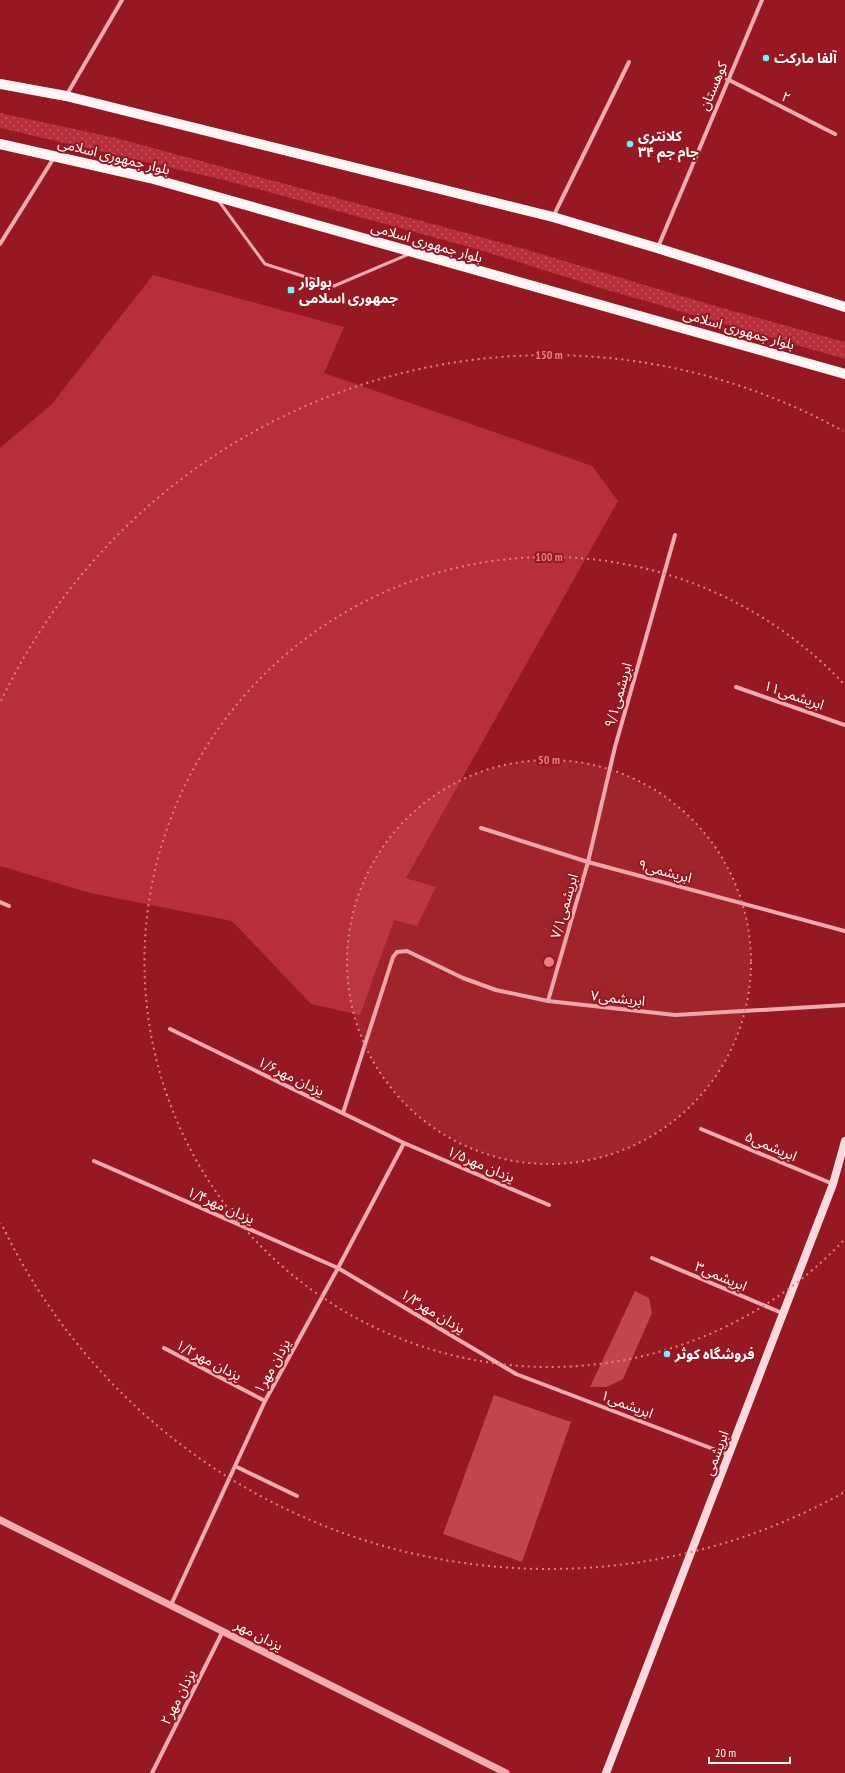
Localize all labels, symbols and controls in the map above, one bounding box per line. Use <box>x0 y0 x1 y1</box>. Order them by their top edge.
place label: آلفا مارکت <box>774 49 837 67</box>
marker: آلفا مارکت <box>761 53 771 63</box>
street label: کوهستان <box>695 59 731 113</box>
street label: ۲ <box>778 87 794 107</box>
place label: کلانتری ۳۴ جام جم <box>638 127 699 163</box>
street label: بلوار جمهوری اسلامی <box>56 133 172 179</box>
marker: کلانتری ۳۴ جام جم <box>625 139 635 149</box>
street label: بلوار جمهوری اسلامی <box>369 217 485 267</box>
place label: بولوار جمهوری اسلامی <box>298 273 398 307</box>
marker: بولوار جمهوری اسلامی <box>286 285 296 295</box>
street label: بلوار جمهوری اسلامی <box>681 304 797 354</box>
text: 150 m <box>535 347 563 362</box>
text: 100 m <box>535 549 563 564</box>
street label: ۹/۱ابریشمی <box>600 660 636 730</box>
street label: ابریشمی۱۱ <box>761 676 827 714</box>
text: 50 m <box>538 752 560 767</box>
street label: ابریشمی۹ <box>636 855 694 887</box>
street label: ابریشمی۷/۱ <box>546 871 582 941</box>
centre of rings <box>542 955 556 969</box>
street label: ابریشمی۷ <box>590 986 646 1010</box>
street label: ۱/۶یزدان مهر <box>255 1052 327 1100</box>
street label: ابریشمی۵ <box>742 1127 800 1165</box>
street label: ۱/۵یزدان مهر <box>444 1142 518 1186</box>
street label: ۱/۴یزدان مهر <box>184 1182 258 1228</box>
street label: ابریشمی۳ <box>692 1257 750 1295</box>
street label: ۱/۳یزدان مهر <box>397 1285 469 1337</box>
street label: ۱/۲یزدان مهر <box>173 1335 245 1385</box>
street label: یزدان مهر۱ <box>250 1335 294 1397</box>
place label: فروشگاه کوثر <box>674 1345 755 1363</box>
marker: فروشگاه کوثر <box>662 1349 672 1359</box>
street label: ابریشمی۱ <box>598 1386 656 1422</box>
street label: ابریشمی <box>699 1428 733 1478</box>
street label: یزدان مهر <box>231 1615 286 1655</box>
street label: یزدان مهر۲ <box>156 1666 200 1728</box>
scale bar <box>709 1739 790 1765</box>
text: 20 m <box>715 1745 736 1760</box>

